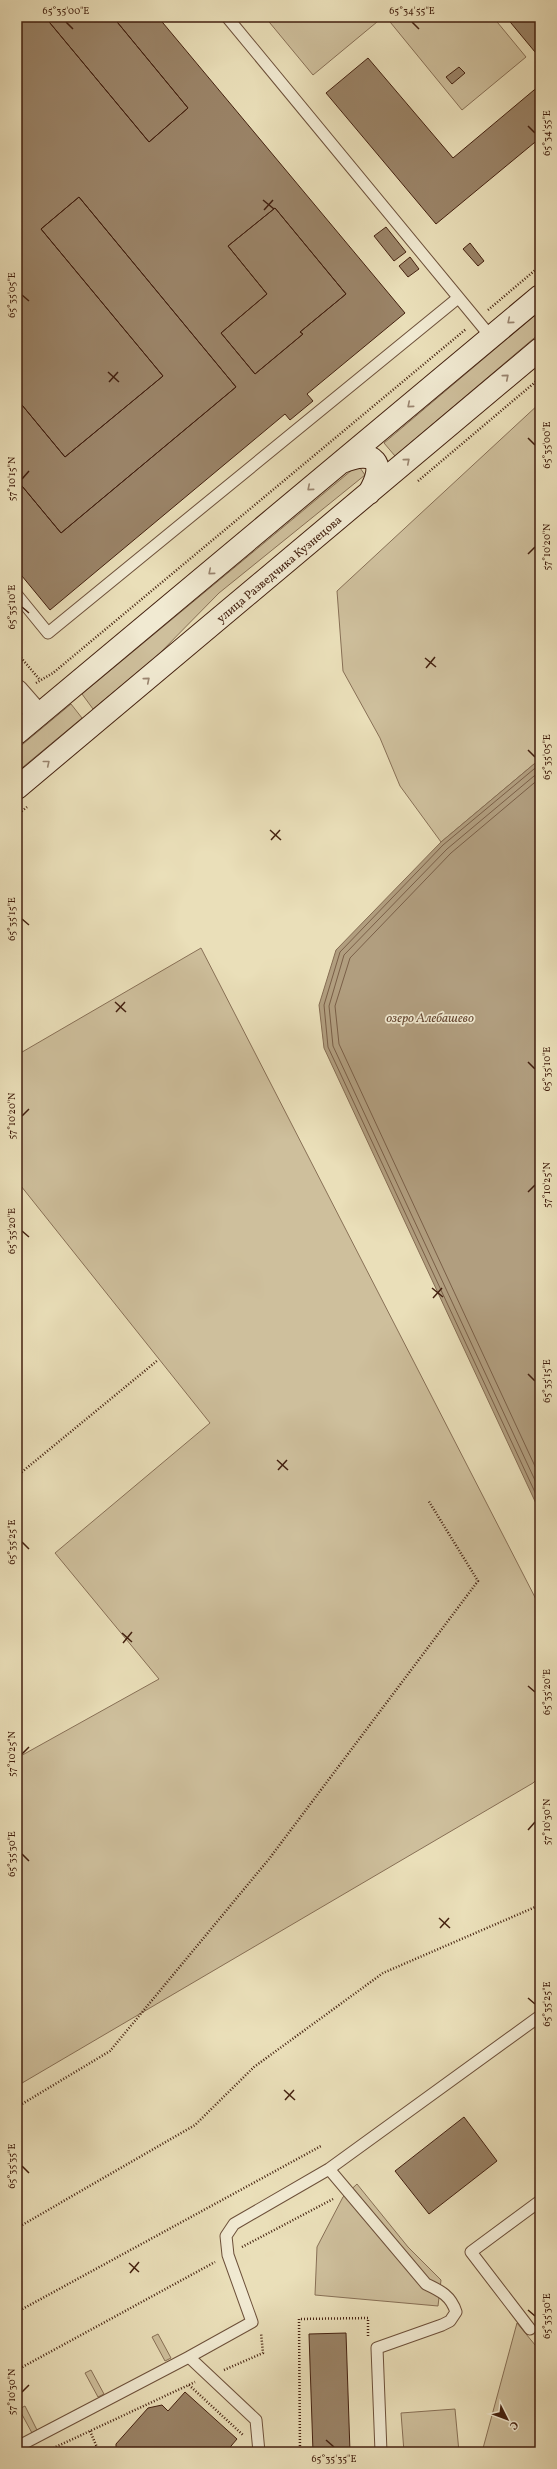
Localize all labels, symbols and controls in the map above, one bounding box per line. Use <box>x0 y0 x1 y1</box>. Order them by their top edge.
text: 65°35'00"E <box>43 4 89 18</box>
text: 65°34'55"E <box>389 4 435 18</box>
text: 65°34'55"E <box>540 110 554 156</box>
text: 65°35'05"E <box>5 272 19 318</box>
one-way arrow <box>507 317 515 324</box>
one-way arrow <box>502 375 509 382</box>
one-way arrow <box>408 400 415 407</box>
text: 65°35'00"E <box>540 422 554 468</box>
text: 57°10'15"N <box>5 456 19 501</box>
one-way arrow <box>402 458 410 465</box>
one-way arrow <box>308 484 315 491</box>
street label: улица Разведчика Кузнецова <box>214 513 346 627</box>
text: 57°10'20"N <box>540 523 554 570</box>
one-way arrow <box>208 567 215 574</box>
text: 65°35'10"E <box>5 585 19 629</box>
one-way arrow <box>143 678 150 685</box>
text: 65°35'05"E <box>540 734 554 780</box>
one-way arrow <box>43 761 50 768</box>
text: 65°35'15"E <box>5 897 19 941</box>
water label: озеро Алебашево <box>386 1010 474 1028</box>
text: 65°35'10"E <box>540 1047 554 1091</box>
text: 57°10'20"N <box>5 1092 19 1139</box>
text: 57°10'25"N <box>540 1161 554 1208</box>
text: 65°35'20"E <box>5 1208 19 1254</box>
text: 65°35'15"E <box>540 1359 554 1403</box>
text: 65°35'25"E <box>5 1519 19 1565</box>
text: 65°35'20"E <box>540 1669 554 1715</box>
text: 57°10'25"N <box>5 1730 19 1777</box>
text: 57°10'30"N <box>540 1798 554 1845</box>
text: 65°35'30"E <box>5 1831 19 1877</box>
text: 65°35'25"E <box>540 1981 554 2027</box>
text: 65°35'35"E <box>5 2144 19 2188</box>
text: 65°35'30"E <box>540 2293 554 2339</box>
text: 57°10'30"N <box>5 2368 19 2415</box>
north arrow <box>487 2399 527 2439</box>
text: С <box>505 2417 521 2432</box>
text: 65°35'35"E <box>312 2452 356 2466</box>

